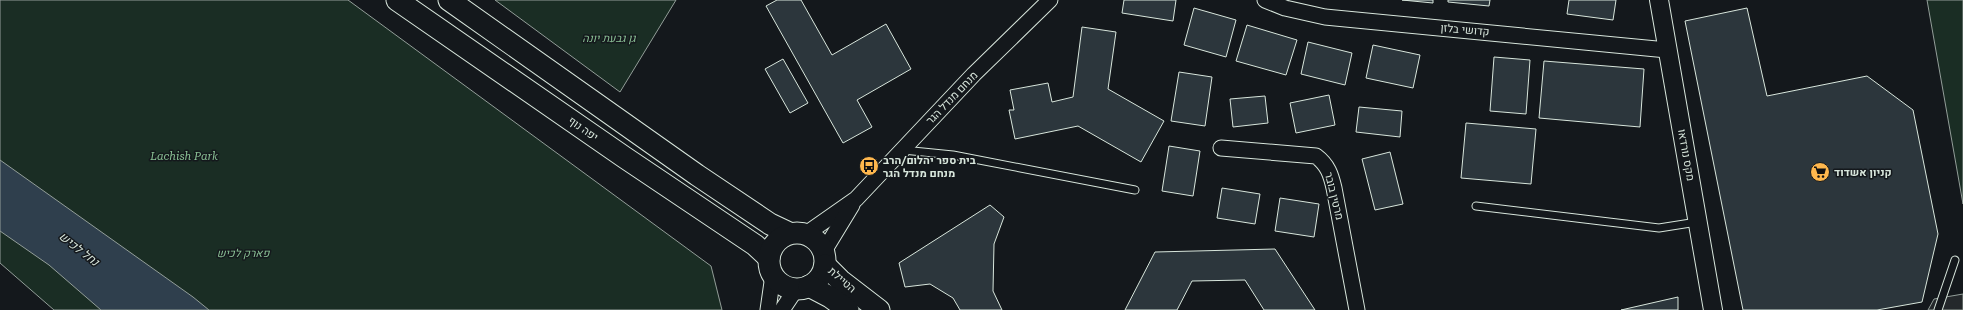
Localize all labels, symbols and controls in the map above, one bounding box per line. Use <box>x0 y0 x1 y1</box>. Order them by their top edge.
street label: קדושי בלזן <box>1440 21 1490 39</box>
park label: גן גבעת יונה <box>582 32 636 45</box>
street label: מנחם מנדל הגר <box>923 69 981 127</box>
street label: יפה נוף <box>566 114 600 144</box>
street label: מקס נורדאו <box>1675 128 1697 182</box>
park label: Lachish Park <box>149 150 218 163</box>
place label: בית ספר יהלום/הרב מנחם מנדל הגר <box>883 154 976 180</box>
bus stop icon: בית ספר יהלום/הרב מנחם מנדל הגר <box>858 155 880 177</box>
supermarket icon: קניון אשדוד <box>1809 161 1831 183</box>
place label: קניון אשדוד <box>1834 166 1892 179</box>
street label: מרטין בובר <box>1322 171 1346 221</box>
water label: נחל לכיש <box>56 229 103 270</box>
park label: פארק לכיש <box>217 247 270 260</box>
street label: הטיילת <box>826 264 858 296</box>

